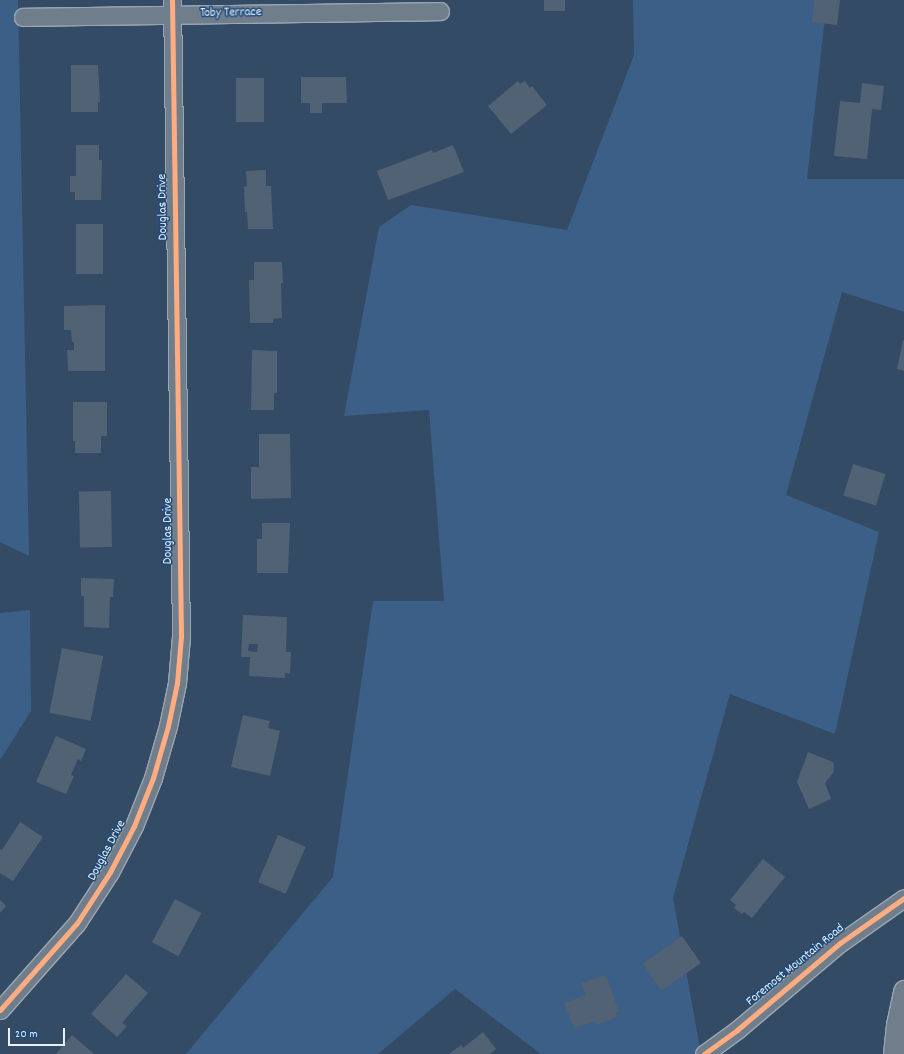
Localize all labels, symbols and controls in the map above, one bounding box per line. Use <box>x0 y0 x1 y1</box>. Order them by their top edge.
street label: Toby Terrace <box>200 6 262 22</box>
street label: Douglas Drive <box>156 174 172 240</box>
street label: Douglas Drive <box>161 498 177 564</box>
street label: Douglas Drive <box>86 818 130 884</box>
street label: Foremost Mountain Road <box>744 922 848 1010</box>
scale bar <box>10 1020 67 1046</box>
text: 20 m <box>15 1026 38 1043</box>

